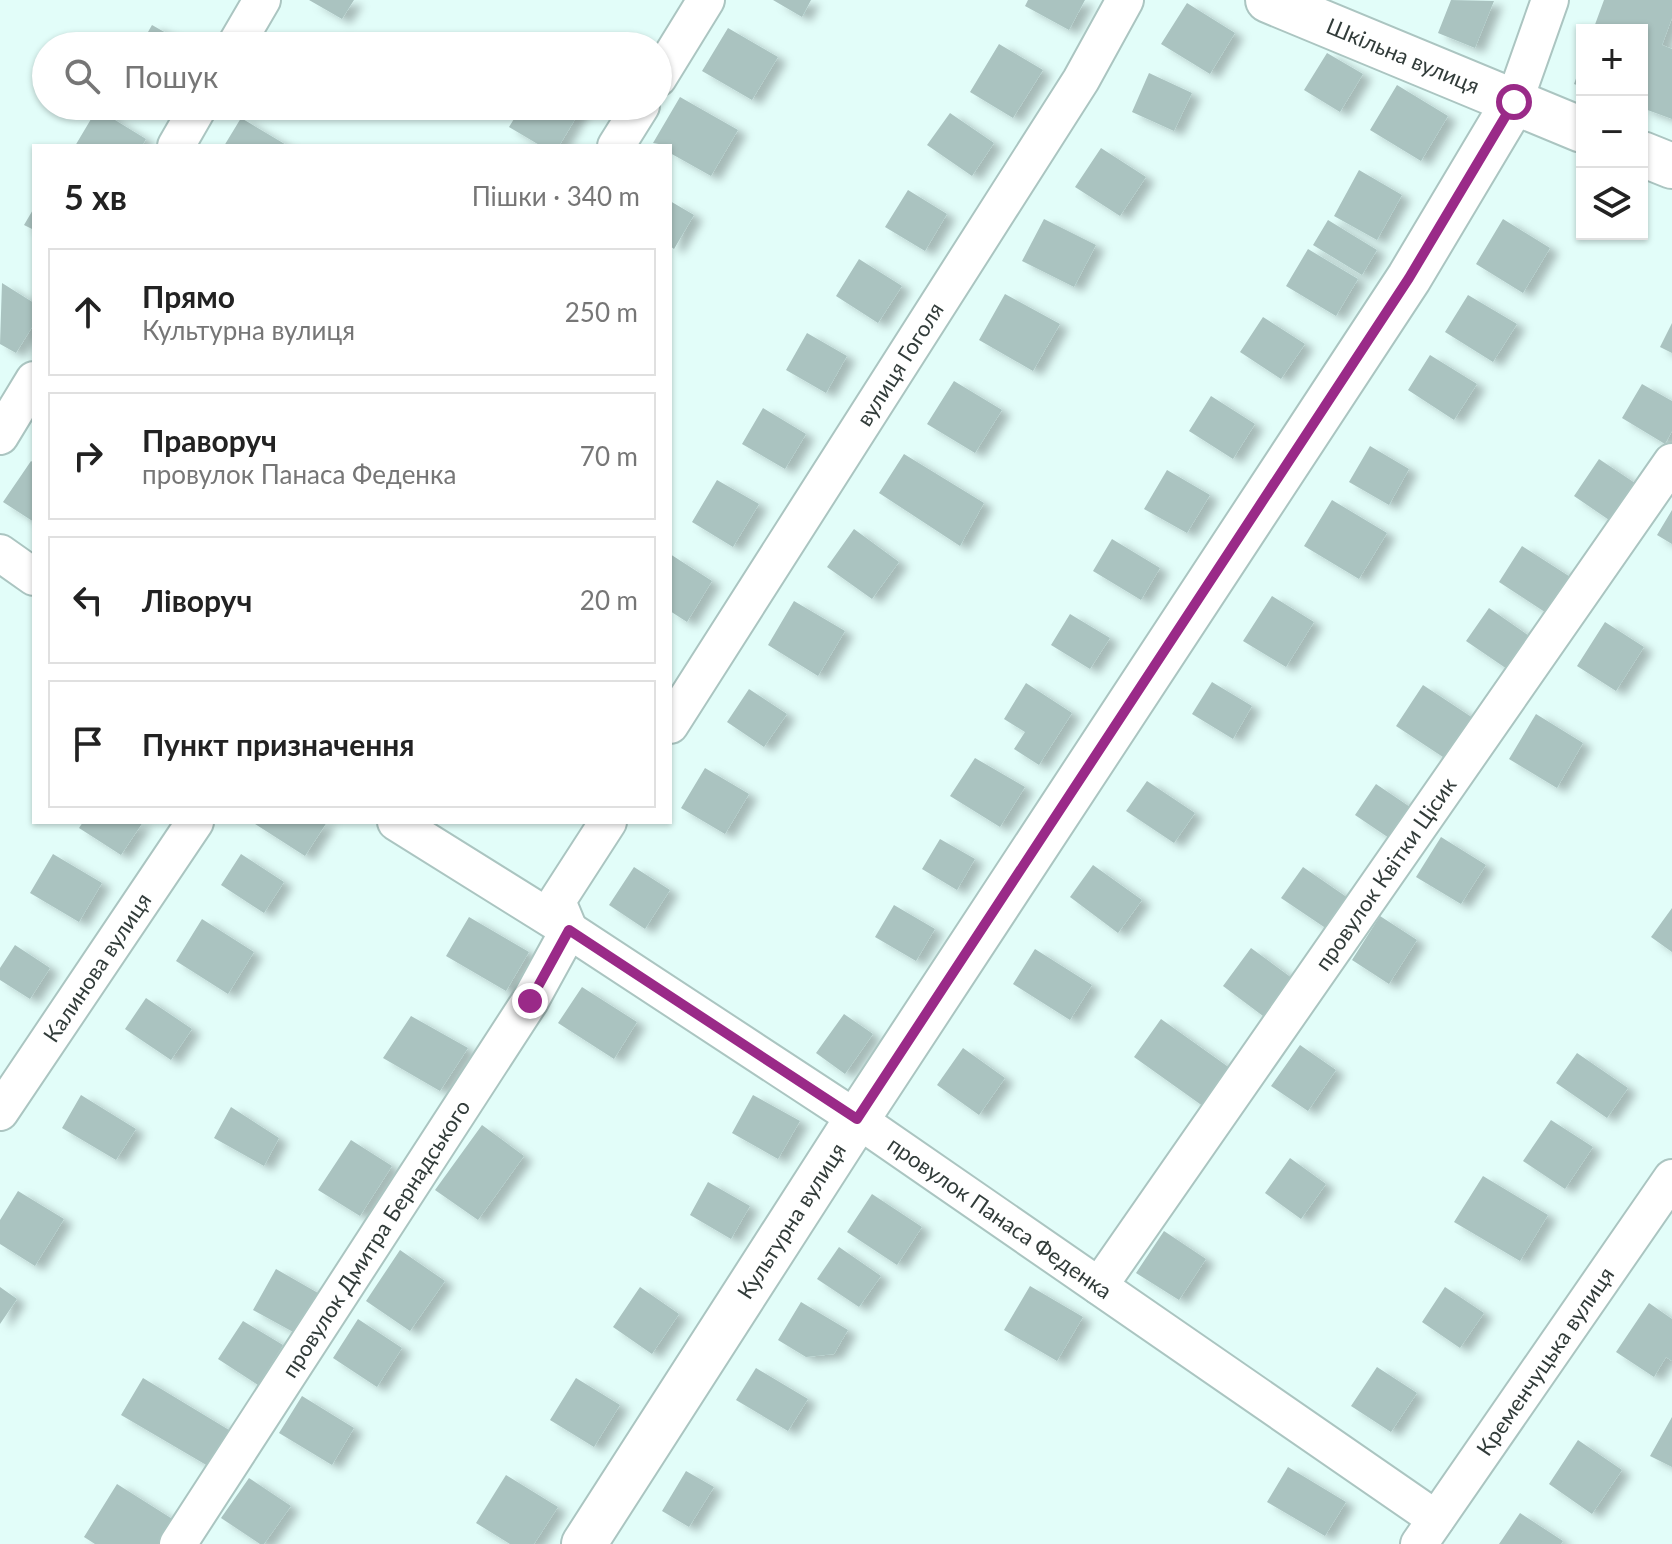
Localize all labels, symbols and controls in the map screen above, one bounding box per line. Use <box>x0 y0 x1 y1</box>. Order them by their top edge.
street label: Шкільна вулиця <box>1322 12 1484 99</box>
map controls <box>1576 24 1648 240</box>
button: + <box>1576 24 1648 96</box>
search box <box>32 32 672 120</box>
icon: search <box>60 54 104 98</box>
text: Пошук <box>124 58 218 94</box>
route start <box>1496 84 1532 120</box>
button: − <box>1576 96 1648 168</box>
button: layers <box>1576 168 1648 240</box>
text: 5 хв <box>64 176 127 217</box>
text: Пішки · 340 m <box>472 180 640 212</box>
text: Прямо <box>142 278 235 314</box>
icon: ahead <box>66 290 110 334</box>
text: 250 m <box>565 296 638 328</box>
street label: вулиця Гоголя <box>850 297 949 431</box>
text: Культурна вулиця <box>142 314 355 346</box>
text: Праворуч <box>142 422 277 458</box>
icon: right <box>66 434 110 478</box>
text: 70 m <box>580 440 638 472</box>
text: провулок Панаса Феденка <box>142 458 456 490</box>
icon: left <box>66 578 110 622</box>
text: Ліворуч <box>142 582 252 618</box>
text: 20 m <box>580 584 638 616</box>
icon: arrive <box>66 722 110 766</box>
text: Пункт призначення <box>142 726 415 762</box>
street label: провулок Квітки Цісик <box>1309 771 1462 975</box>
street label: Калинова вулиця <box>37 888 156 1047</box>
route end <box>512 983 548 1019</box>
street label: провулок Дмитра Бернадського <box>276 1094 476 1382</box>
street label: провулок Панаса Феденка <box>883 1130 1117 1304</box>
street label: Культурна вулиця <box>731 1137 851 1304</box>
street label: Кременчуцька вулиця <box>1470 1262 1619 1461</box>

